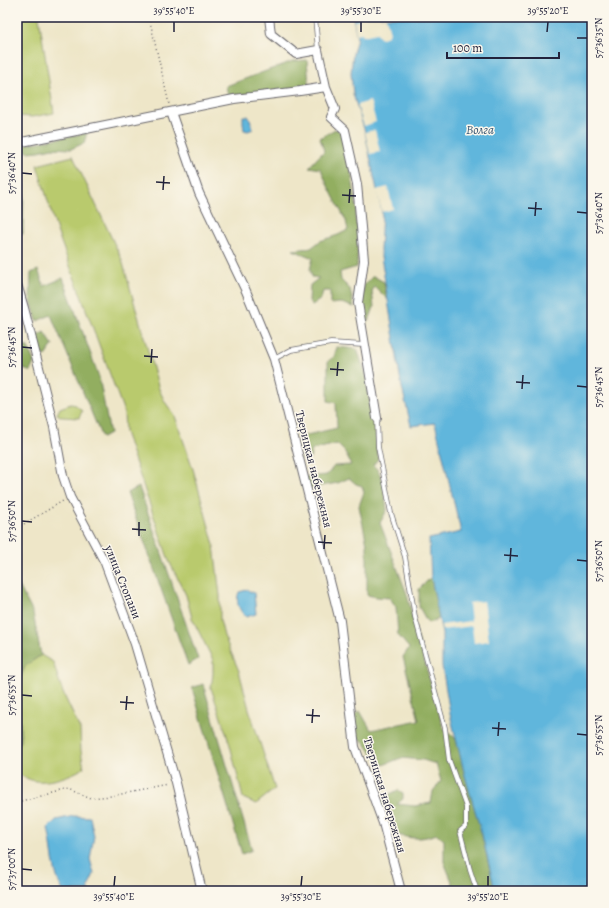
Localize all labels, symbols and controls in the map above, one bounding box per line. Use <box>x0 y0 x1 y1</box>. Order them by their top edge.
text: 39°55'40"E <box>154 4 195 17</box>
text: 39°55'30"E <box>341 4 381 17</box>
text: 39°55'20"E <box>527 4 569 17</box>
text: 57°36'35"N <box>592 18 605 58</box>
scale bar <box>447 34 559 60</box>
text: 100 m <box>453 40 482 56</box>
water label: Волга <box>466 121 494 138</box>
text: 57°36'40"N <box>5 152 18 194</box>
text: 57°36'40"N <box>592 192 605 234</box>
text: 57°36'45"N <box>5 326 18 368</box>
text: 57°36'45"N <box>592 366 605 408</box>
street label: Тверицкая набережная <box>292 409 336 529</box>
text: 57°36'50"N <box>5 500 18 542</box>
text: 57°36'50"N <box>592 540 605 582</box>
street label: улица Стопани <box>101 542 145 621</box>
text: 57°36'55"N <box>5 675 18 715</box>
text: 57°36'55"N <box>592 715 605 755</box>
street label: Тверицкая набережная <box>360 735 410 855</box>
text: 57°37'00"N <box>5 848 18 890</box>
text: 39°55'40"E <box>94 890 135 903</box>
text: 39°55'30"E <box>281 890 321 903</box>
text: 39°55'20"E <box>467 890 509 903</box>

